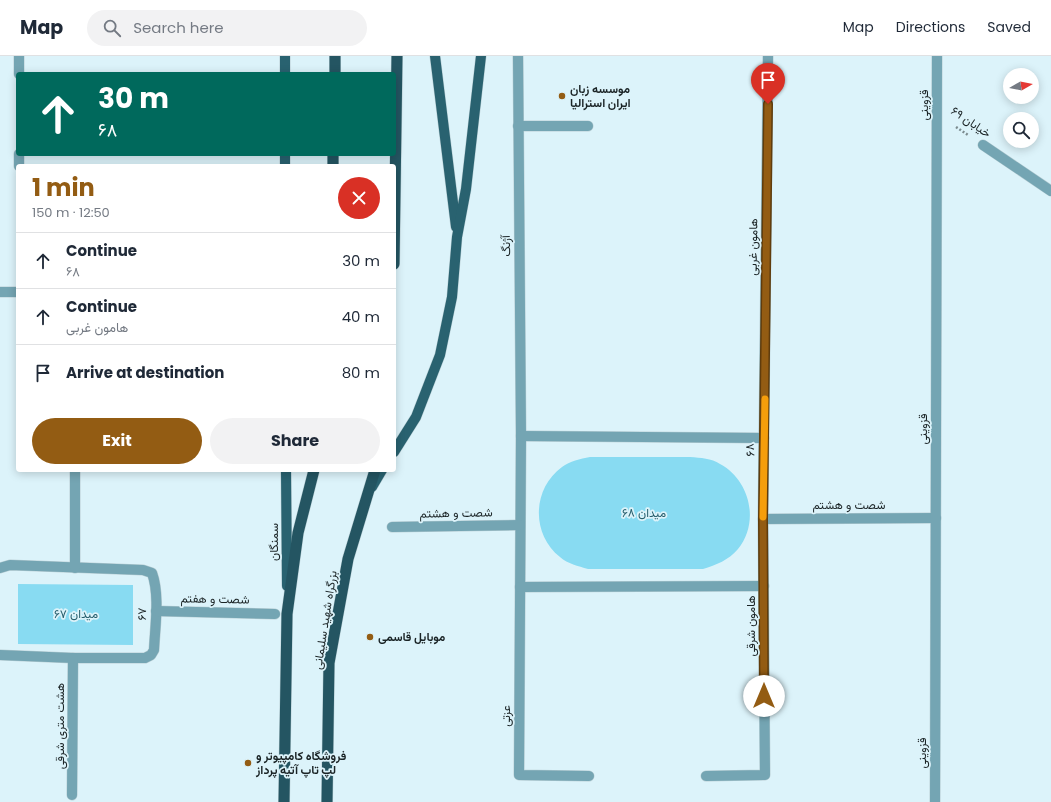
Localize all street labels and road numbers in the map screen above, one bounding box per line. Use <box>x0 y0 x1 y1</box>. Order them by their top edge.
street label: قزوینی <box>915 90 932 120</box>
street label: خیابان ۶۹ <box>948 102 995 141</box>
street label: هامون غربی <box>743 218 762 276</box>
street label: آژنگ <box>497 234 514 257</box>
street label: قزوینی <box>914 414 931 444</box>
street label: ۶۸ <box>741 443 758 457</box>
street label: شصت و هشتم <box>812 496 886 513</box>
street label: شصت و هشتم <box>419 503 493 522</box>
street label: سمنگان <box>265 523 282 561</box>
street label: بزرگراه شهید سلیمانی <box>308 569 341 671</box>
street label: شصت و هفتم <box>180 589 250 608</box>
street label: هامون شرقی <box>742 595 759 657</box>
street label: ۶۷ <box>133 607 150 621</box>
street label: هشت متری شرقی <box>51 683 68 769</box>
street label: عزتی <box>497 705 514 727</box>
street label: قزوینی <box>913 738 930 768</box>

